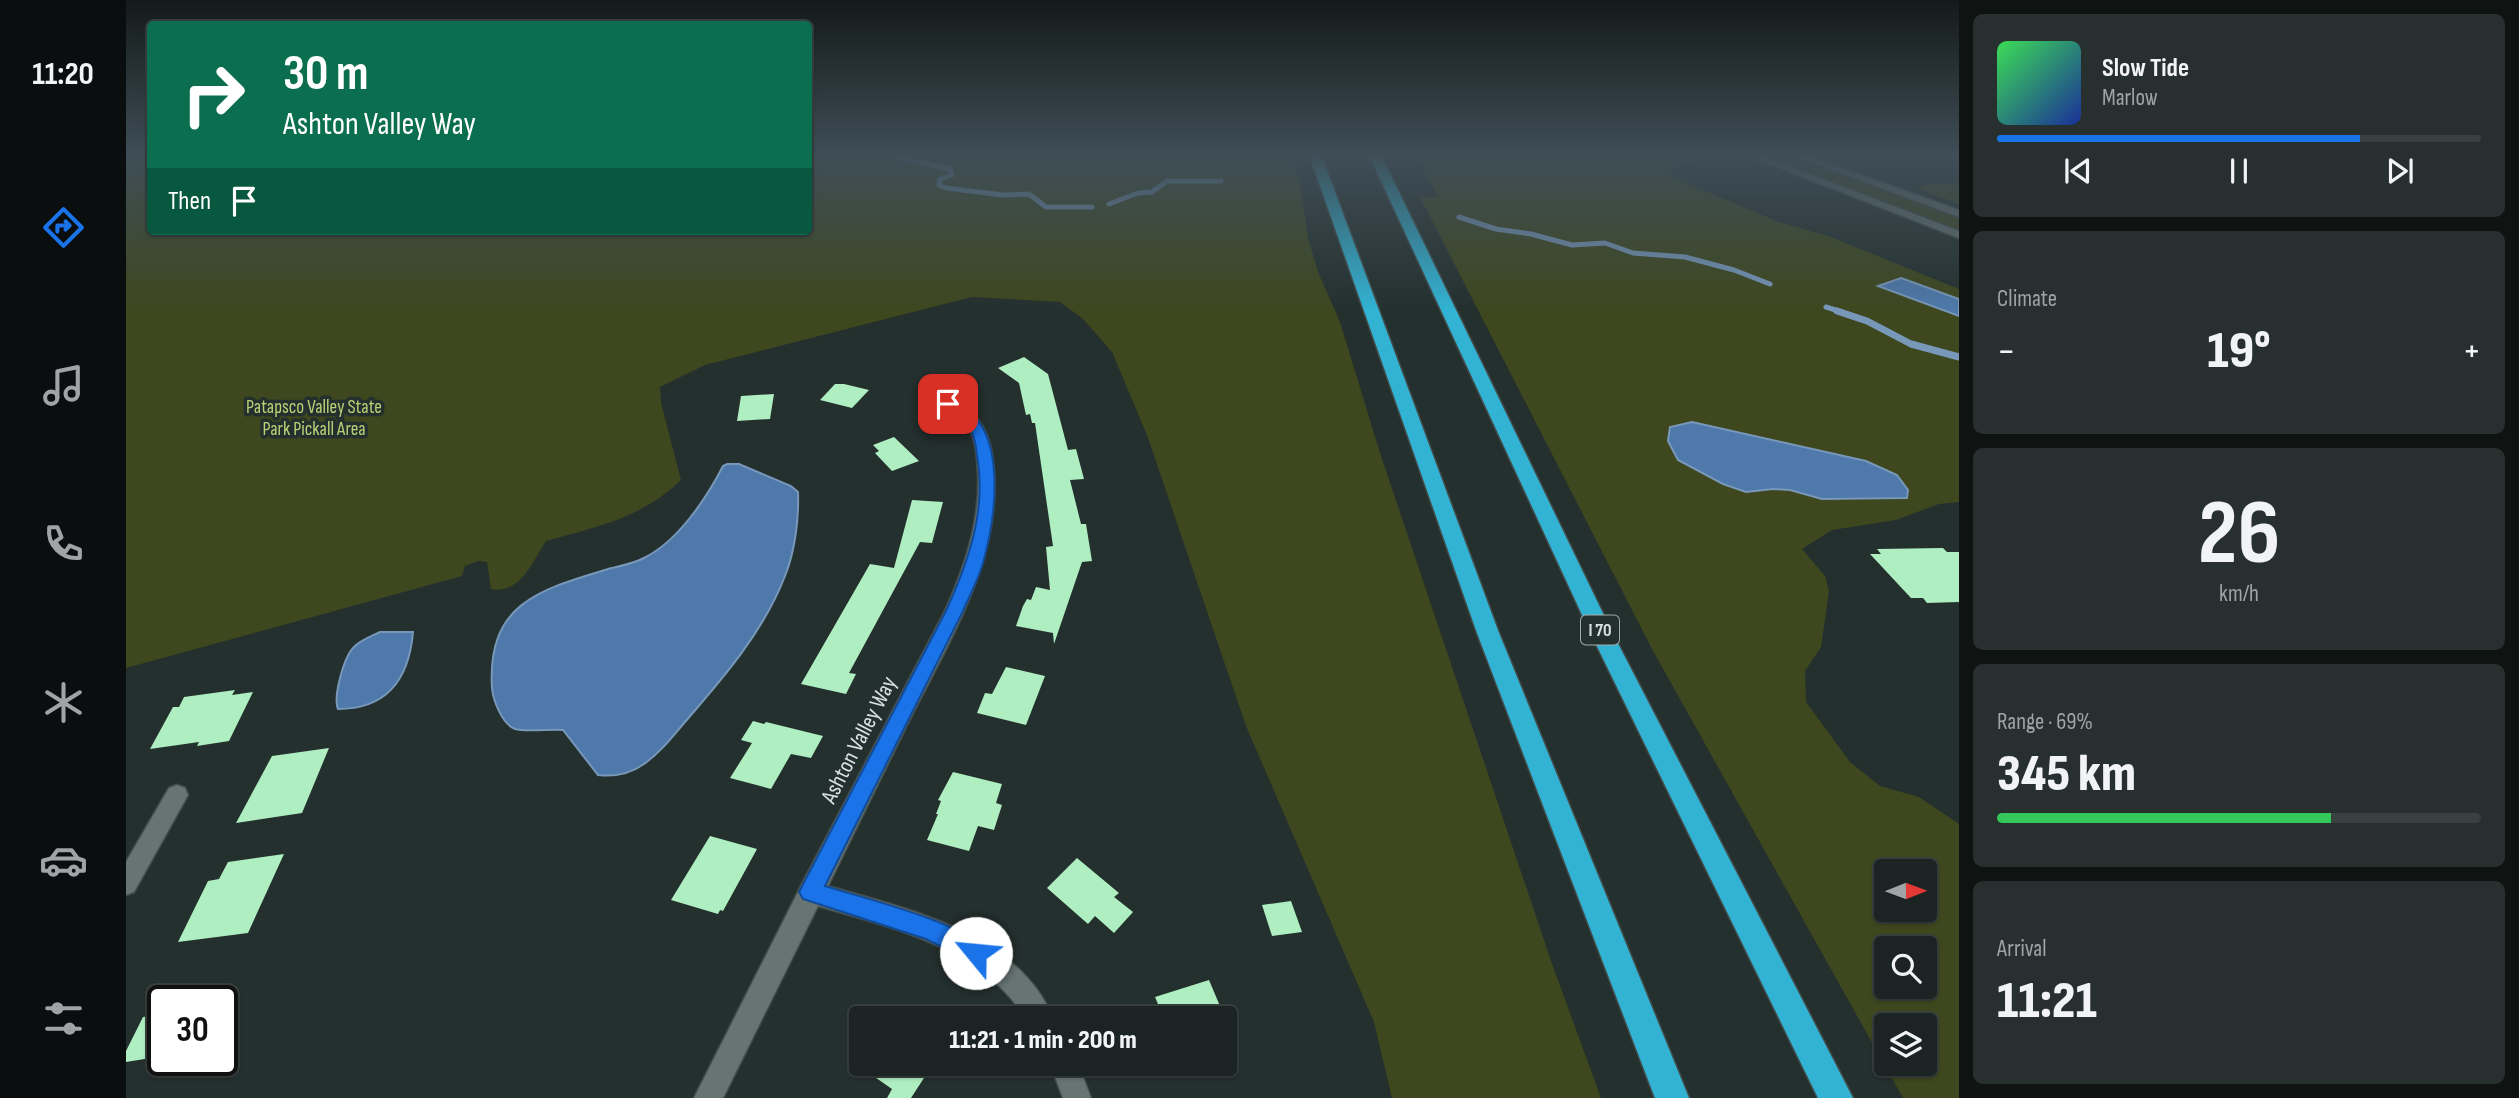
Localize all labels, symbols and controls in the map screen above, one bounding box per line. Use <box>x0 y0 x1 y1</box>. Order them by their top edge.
text: 30 m <box>283 45 368 104</box>
icon: right <box>168 49 259 140</box>
text: Slow Tide <box>2102 53 2189 84</box>
text: 11:20 <box>32 55 94 94</box>
text: Marlow <box>2102 84 2158 112</box>
text: Ashton Valley Way <box>283 105 476 144</box>
icon: previous <box>2059 152 2097 190</box>
icon: pause <box>2220 152 2258 190</box>
icon: next <box>2381 152 2419 190</box>
icon: arrive <box>225 182 263 220</box>
text: Then <box>168 186 211 217</box>
icon: directions <box>39 203 88 252</box>
text: Climate <box>1997 285 2057 313</box>
text: 19° <box>2207 320 2271 383</box>
text: − <box>1997 329 2016 374</box>
text: + <box>2462 329 2481 374</box>
icon: music <box>39 361 88 410</box>
pin <box>918 374 978 434</box>
icon: arrive <box>929 385 967 423</box>
park label: Patapsco Valley State Park Pickall Area <box>246 396 382 441</box>
text: 26 <box>2198 480 2280 589</box>
icon: phone <box>39 519 88 568</box>
text: km/h <box>2219 580 2259 608</box>
road number: I 70 <box>1581 616 1619 644</box>
street label: Ashton Valley Way <box>815 672 903 809</box>
icon: climate <box>39 678 88 727</box>
text: Range · 69% <box>1997 708 2093 736</box>
text: 345 km <box>1997 743 2136 806</box>
icon: car <box>39 836 88 885</box>
north arrow <box>1874 859 1937 922</box>
map controls <box>1874 859 1937 1076</box>
position arrow <box>939 916 1013 990</box>
text: Arrival <box>1997 935 2046 963</box>
button: search <box>1874 936 1937 999</box>
text: 11:21 <box>1997 970 2097 1033</box>
speed limit sign: 30 <box>147 985 238 1076</box>
icon: filters <box>39 994 88 1043</box>
button: layers <box>1874 1013 1937 1076</box>
text: 11:21 · 1 min · 200 m <box>949 1025 1137 1056</box>

